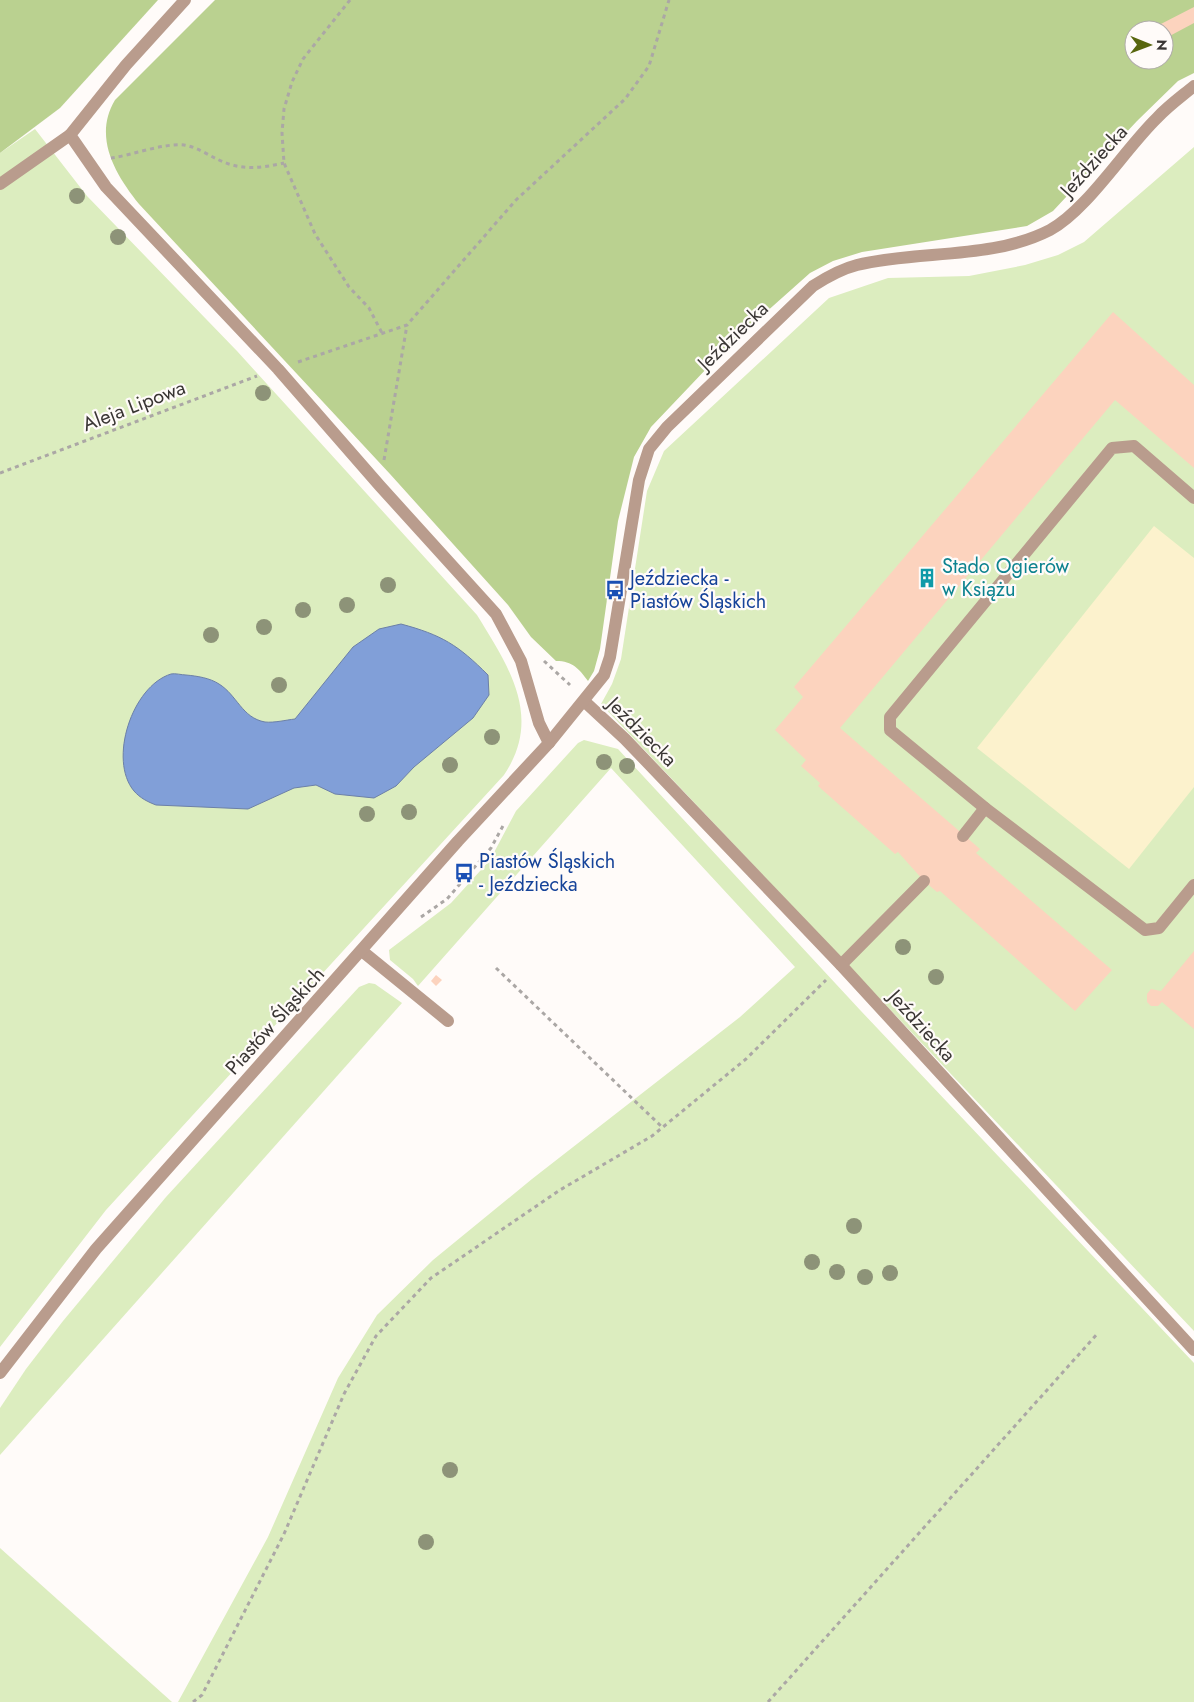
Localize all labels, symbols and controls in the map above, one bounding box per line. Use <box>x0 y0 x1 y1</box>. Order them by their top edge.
north arrow <box>1124 20 1174 70</box>
text: N <box>1152 39 1172 51</box>
street label: Jeździecka <box>1052 118 1134 206</box>
street label: Jeździecka <box>689 295 775 379</box>
street label: Aleja Lipowa <box>78 373 190 439</box>
place label: Stado Ogierów w Książu <box>942 552 1070 604</box>
place label: Jeździecka - Piastów Śląskich <box>627 564 766 616</box>
building icon: Stado Ogierów w Książu <box>916 567 938 589</box>
bus stop icon: Jeździecka - Piastów Śląskich <box>604 579 626 601</box>
street label: Jeździecka <box>598 688 684 774</box>
place label: Piastów Śląskich - Jeździecka <box>479 847 615 899</box>
bus stop icon: Piastów Śląskich - Jeździecka <box>453 862 475 884</box>
street label: Piastów Śląskich <box>219 961 331 1081</box>
street label: Jeździecka <box>880 981 962 1069</box>

